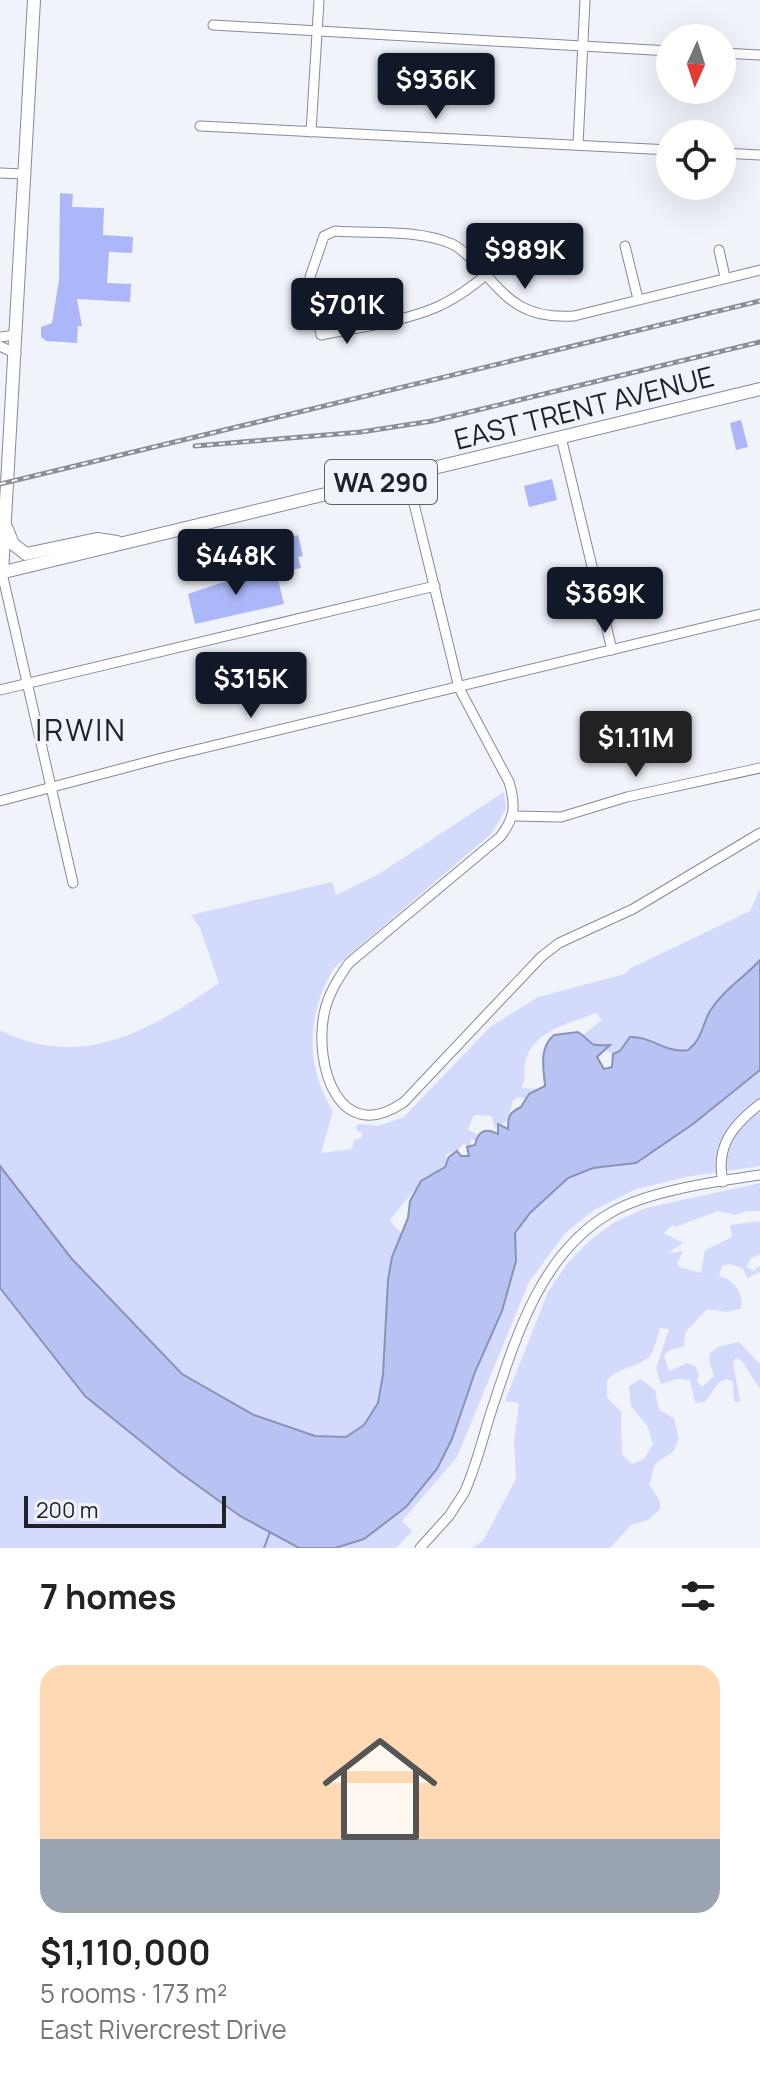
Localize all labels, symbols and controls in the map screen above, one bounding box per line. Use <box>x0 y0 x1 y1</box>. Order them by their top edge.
north arrow <box>656 24 736 104</box>
map controls <box>656 24 736 200</box>
pin: $936K <box>380 53 492 121</box>
text: $936K <box>396 61 476 97</box>
button: locate <box>656 120 736 200</box>
pin: $989K <box>469 223 581 291</box>
text: $989K <box>484 231 566 267</box>
pin: $701K <box>291 278 403 346</box>
text: $701K <box>309 286 385 322</box>
street label: EAST TRENT AVENUE <box>450 356 718 458</box>
road number: WA 290 <box>325 460 437 504</box>
pin: $448K <box>180 529 292 597</box>
text: $448K <box>196 537 276 573</box>
pin: $369K <box>549 567 661 635</box>
text: $369K <box>565 575 645 611</box>
pin: $315K <box>195 652 307 720</box>
text: $315K <box>214 660 288 696</box>
district label: IRWIN <box>35 709 127 750</box>
pin: $1.11M <box>571 711 701 779</box>
text: $1.11M <box>598 719 674 755</box>
scale bar <box>24 1492 226 1528</box>
text: 200 m <box>36 1495 98 1525</box>
text: 7 homes <box>40 1573 176 1619</box>
icon: filters <box>676 1574 720 1618</box>
icon: home <box>308 1717 452 1861</box>
text: $1,110,000 <box>40 1929 211 1975</box>
text: 5 rooms · 173 m² <box>40 1975 227 2011</box>
text: East Rivercrest Drive <box>40 2011 287 2047</box>

